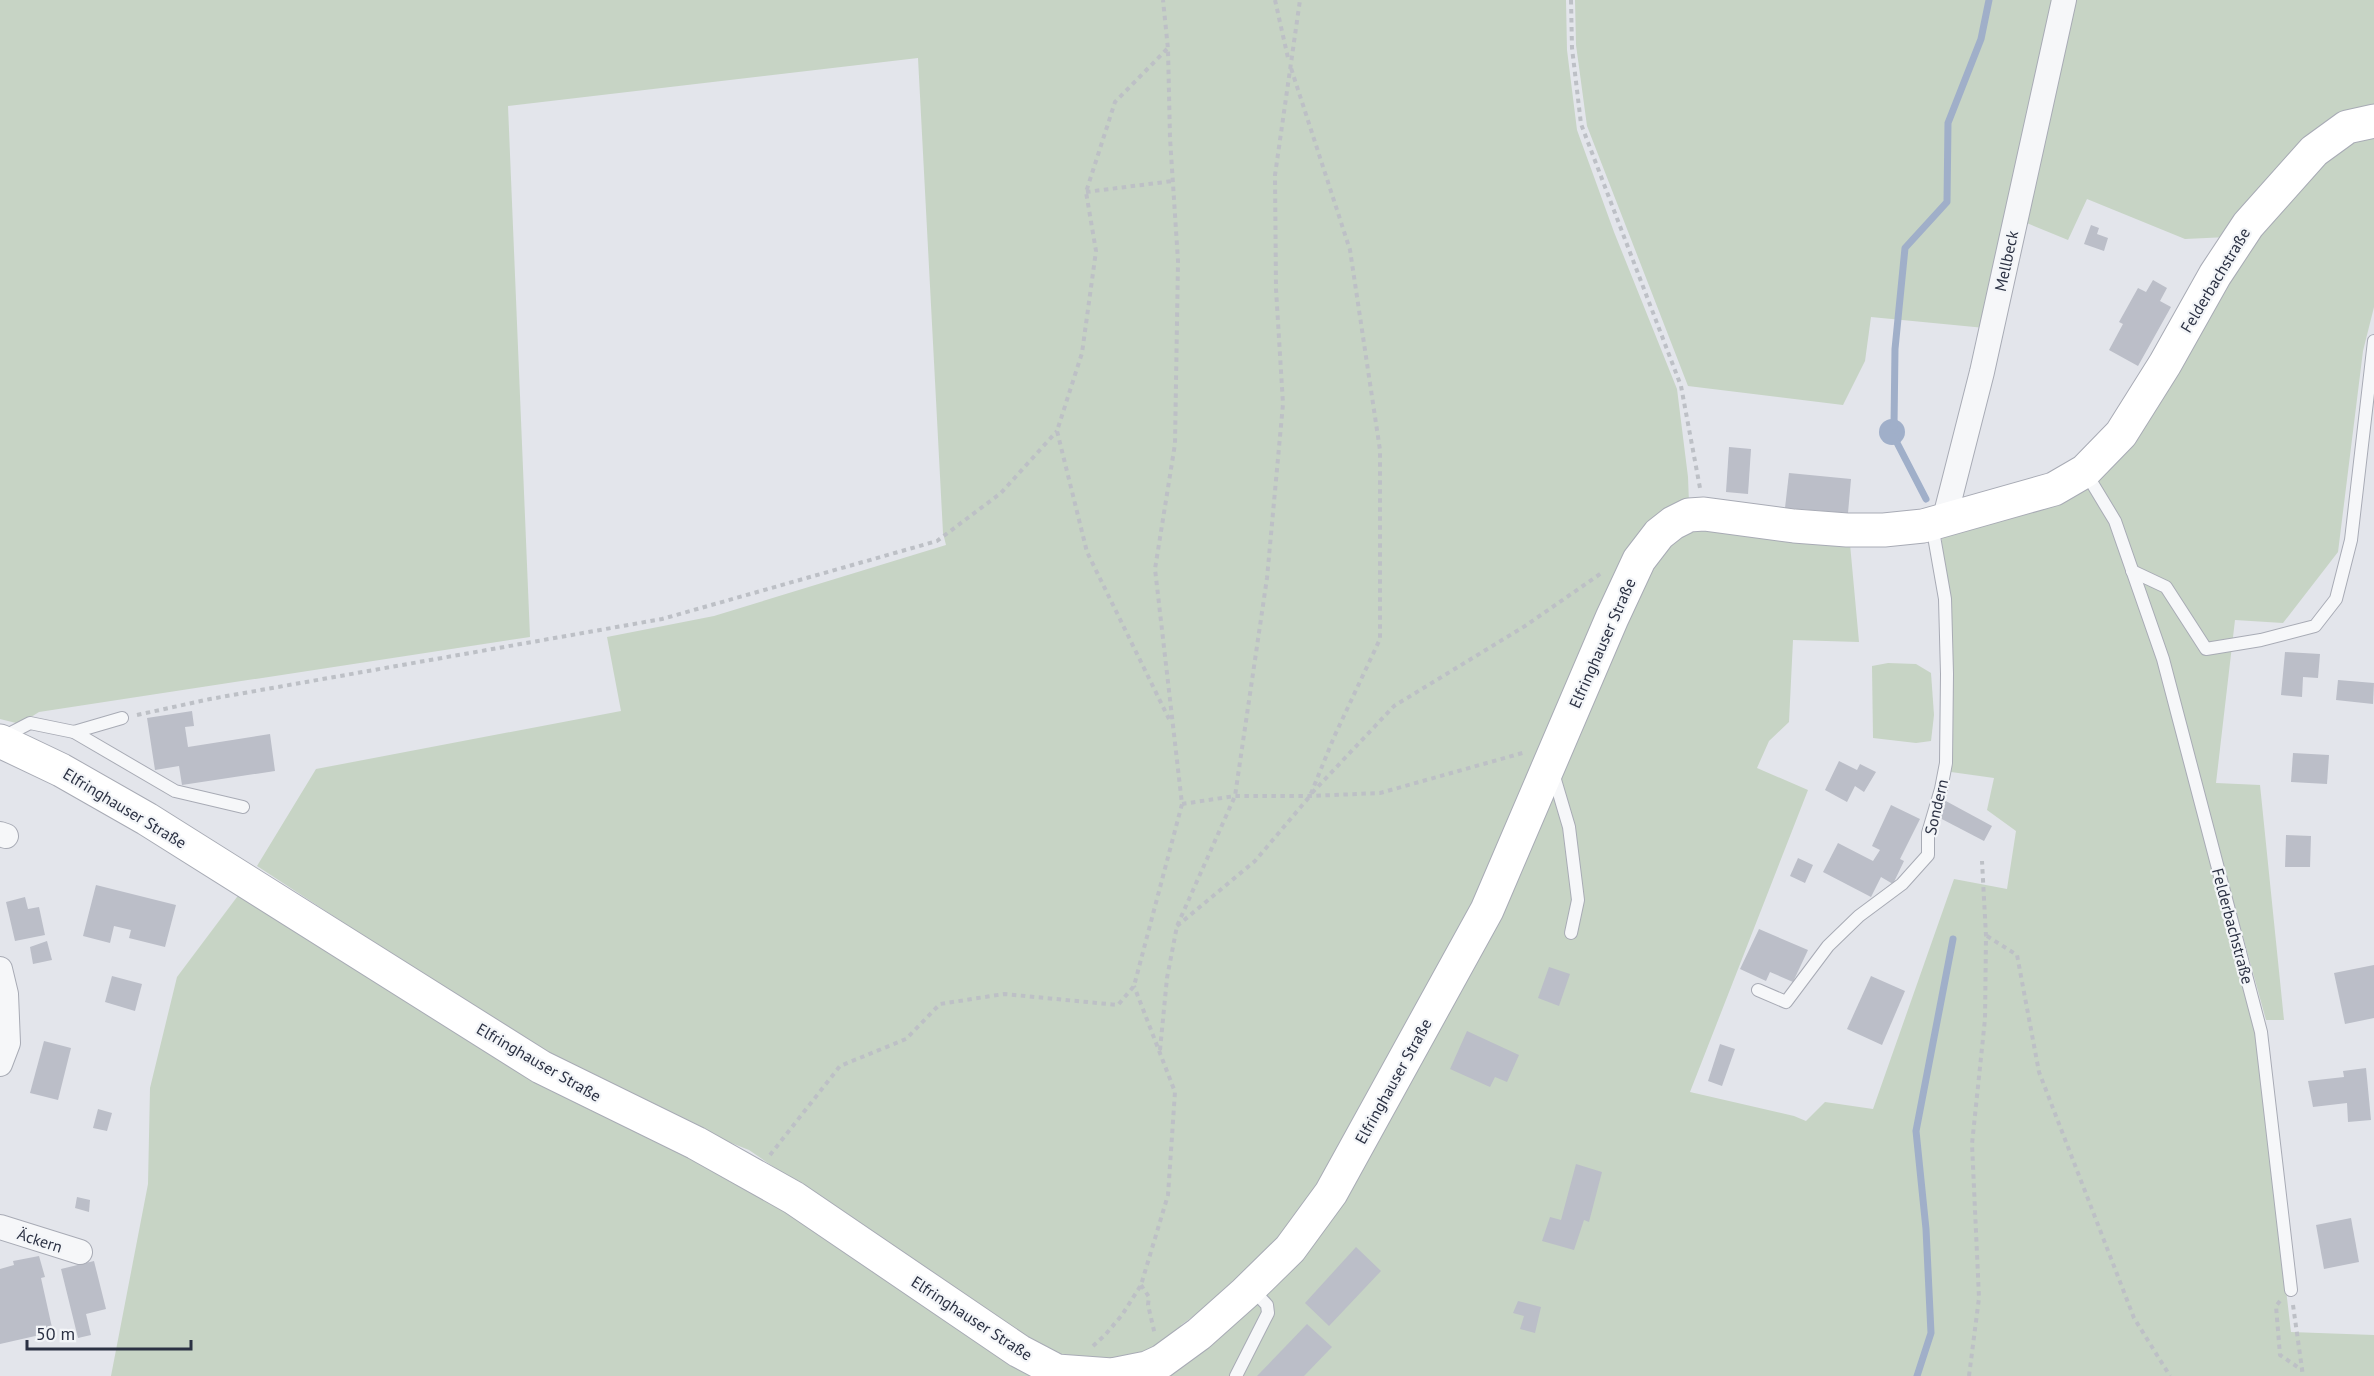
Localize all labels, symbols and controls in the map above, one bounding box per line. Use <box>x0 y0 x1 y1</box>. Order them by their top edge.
street label: Felderbachstraße <box>2176 224 2254 336</box>
street label: Mellbeck <box>1990 228 2022 293</box>
street label: Elfringhauser Straße <box>1564 575 1640 711</box>
street label: Elfringhauser Straße <box>60 763 190 853</box>
street label: Sondern <box>1920 777 1952 837</box>
street label: Felderbachstraße <box>2208 866 2258 986</box>
street label: Elfringhauser Straße <box>1350 1015 1436 1147</box>
street label: Elfringhauser Straße <box>473 1018 605 1106</box>
street label: Äckern <box>15 1223 65 1257</box>
street label: Elfringhauser Straße <box>908 1271 1036 1365</box>
scale bar <box>27 1313 190 1351</box>
text: 50 m <box>36 1322 75 1345</box>

